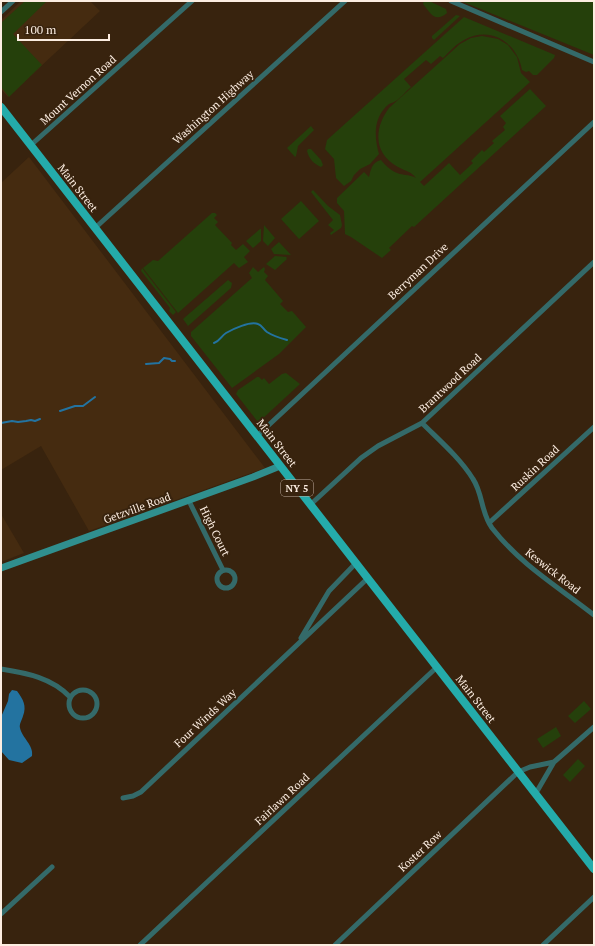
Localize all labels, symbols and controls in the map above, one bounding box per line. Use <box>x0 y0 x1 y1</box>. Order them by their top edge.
scale bar <box>18 16 109 42</box>
text: 100 m <box>24 22 57 37</box>
street label: Mount Vernon Road <box>37 52 119 128</box>
street label: Washington Highway <box>170 67 257 147</box>
street label: Main Street <box>55 161 101 215</box>
street label: Berryman Drive <box>385 239 451 302</box>
street label: Brantwood Road <box>416 350 484 416</box>
street label: Main Street <box>254 416 300 470</box>
street label: Ruskin Road <box>508 442 562 494</box>
road number: NY 5 <box>281 480 313 496</box>
street label: Getzville Road <box>101 489 173 527</box>
street label: High Court <box>197 504 233 558</box>
street label: Keswick Road <box>523 545 583 597</box>
street label: Main Street <box>453 672 499 726</box>
street label: Four Winds Way <box>171 685 239 750</box>
street label: Fairlawn Road <box>252 770 312 828</box>
street label: Koster Row <box>395 827 445 875</box>

